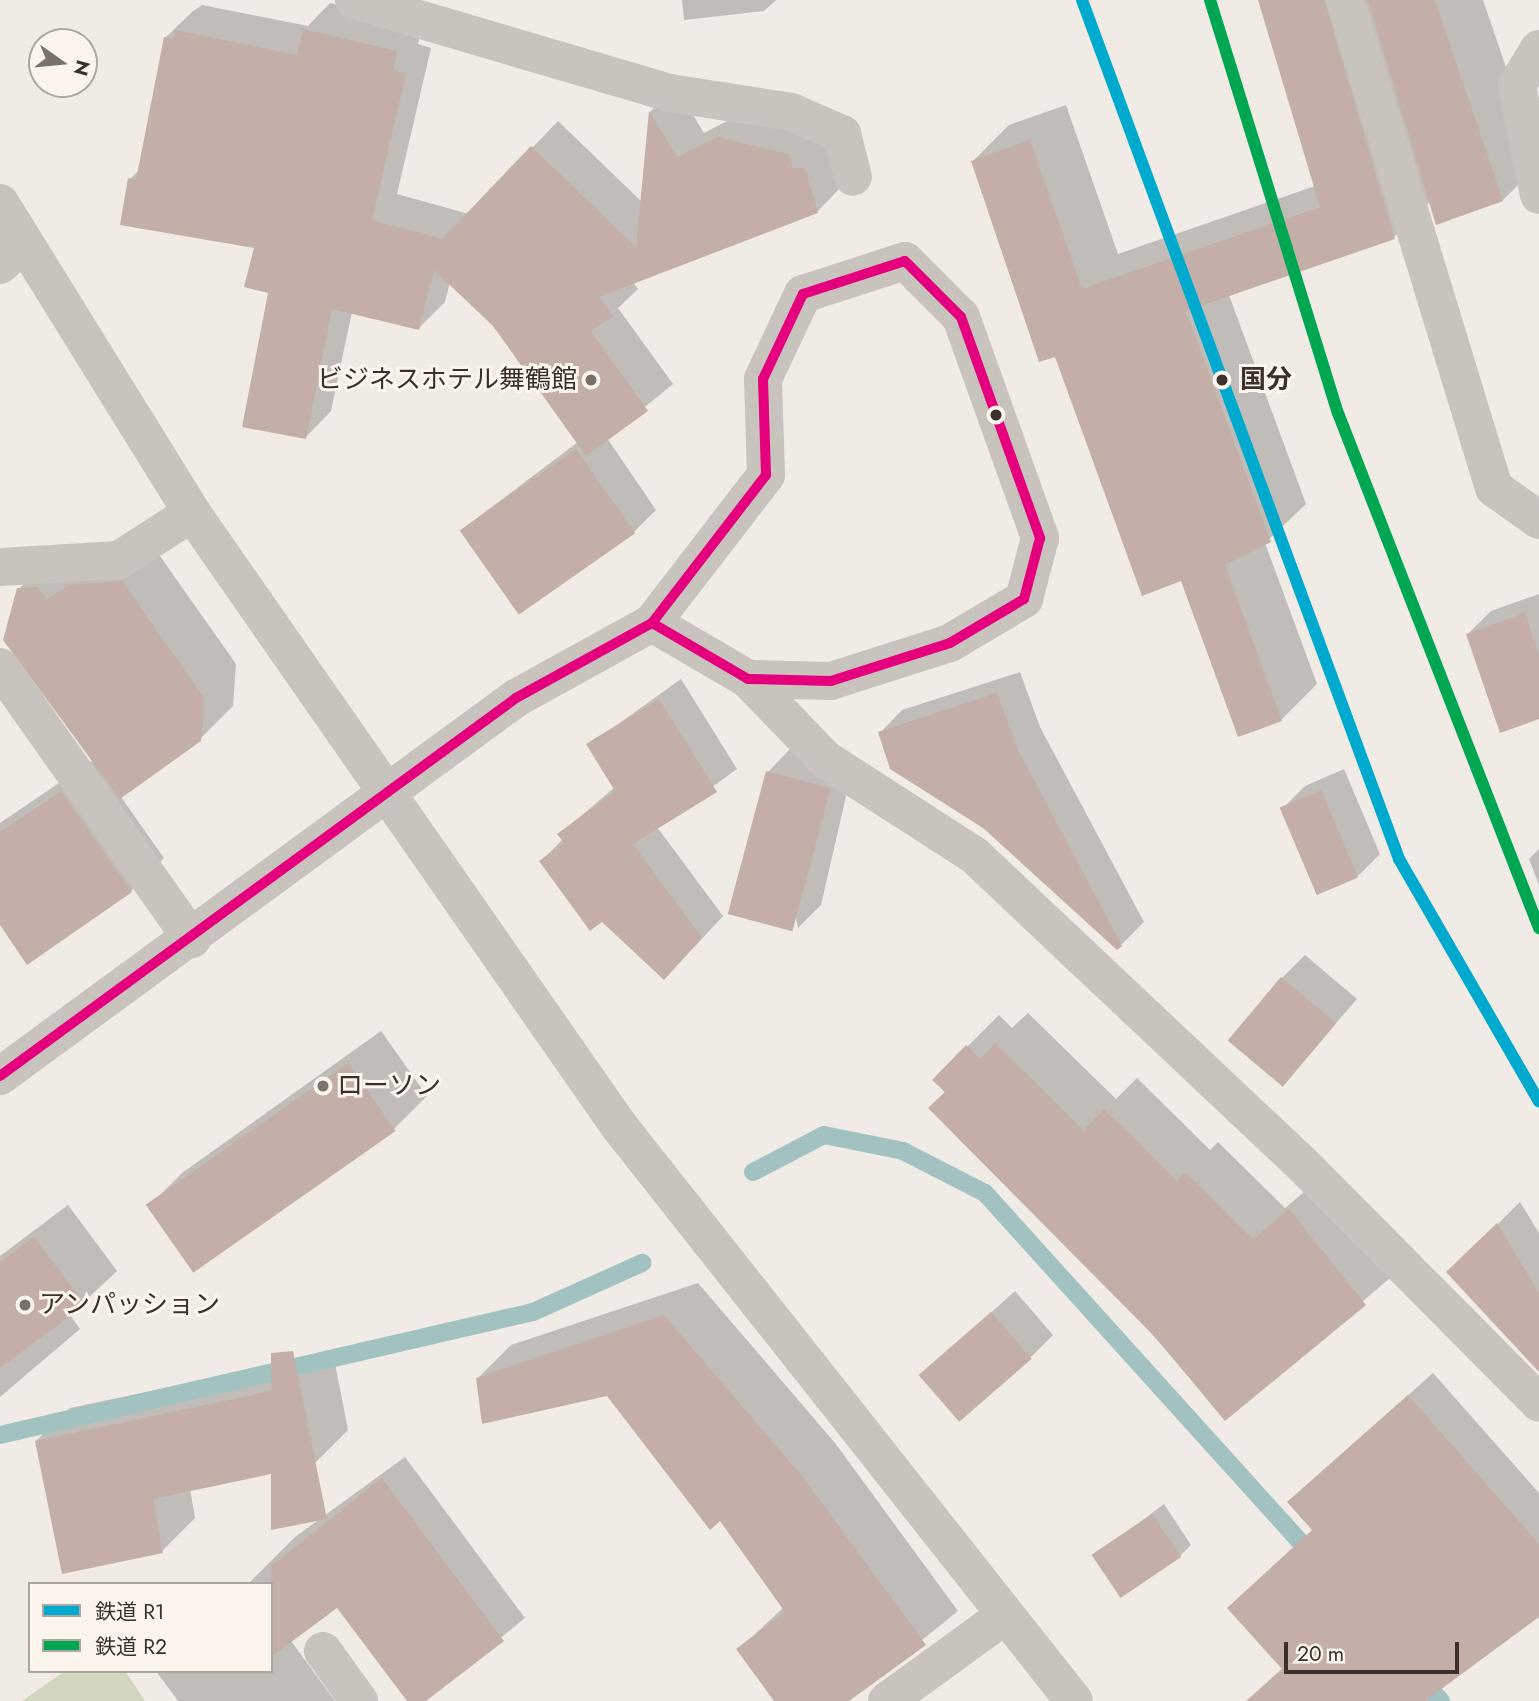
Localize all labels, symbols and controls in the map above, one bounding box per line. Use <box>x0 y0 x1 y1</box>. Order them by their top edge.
north arrow <box>28 28 98 98</box>
text: N <box>67 57 97 79</box>
place label: ビジネスホテル舞鶴館 <box>317 364 577 396</box>
place label: 国分 <box>1240 364 1292 396</box>
marker: 国分 <box>1210 368 1234 392</box>
marker: ビジネスホテル舞鶴館 <box>583 372 599 388</box>
unlabelled marker <box>989 408 1003 422</box>
place label: ローソン <box>337 1070 441 1102</box>
marker: ローソン <box>315 1078 331 1094</box>
place label: アンパッション <box>39 1289 221 1321</box>
marker: アンパッション <box>17 1297 33 1313</box>
legend <box>28 1582 273 1673</box>
text: 鉄道 R1 <box>95 1597 165 1627</box>
scale bar <box>1287 1628 1462 1672</box>
text: 鉄道 R2 <box>95 1632 167 1662</box>
text: 20 m <box>1297 1639 1344 1669</box>

